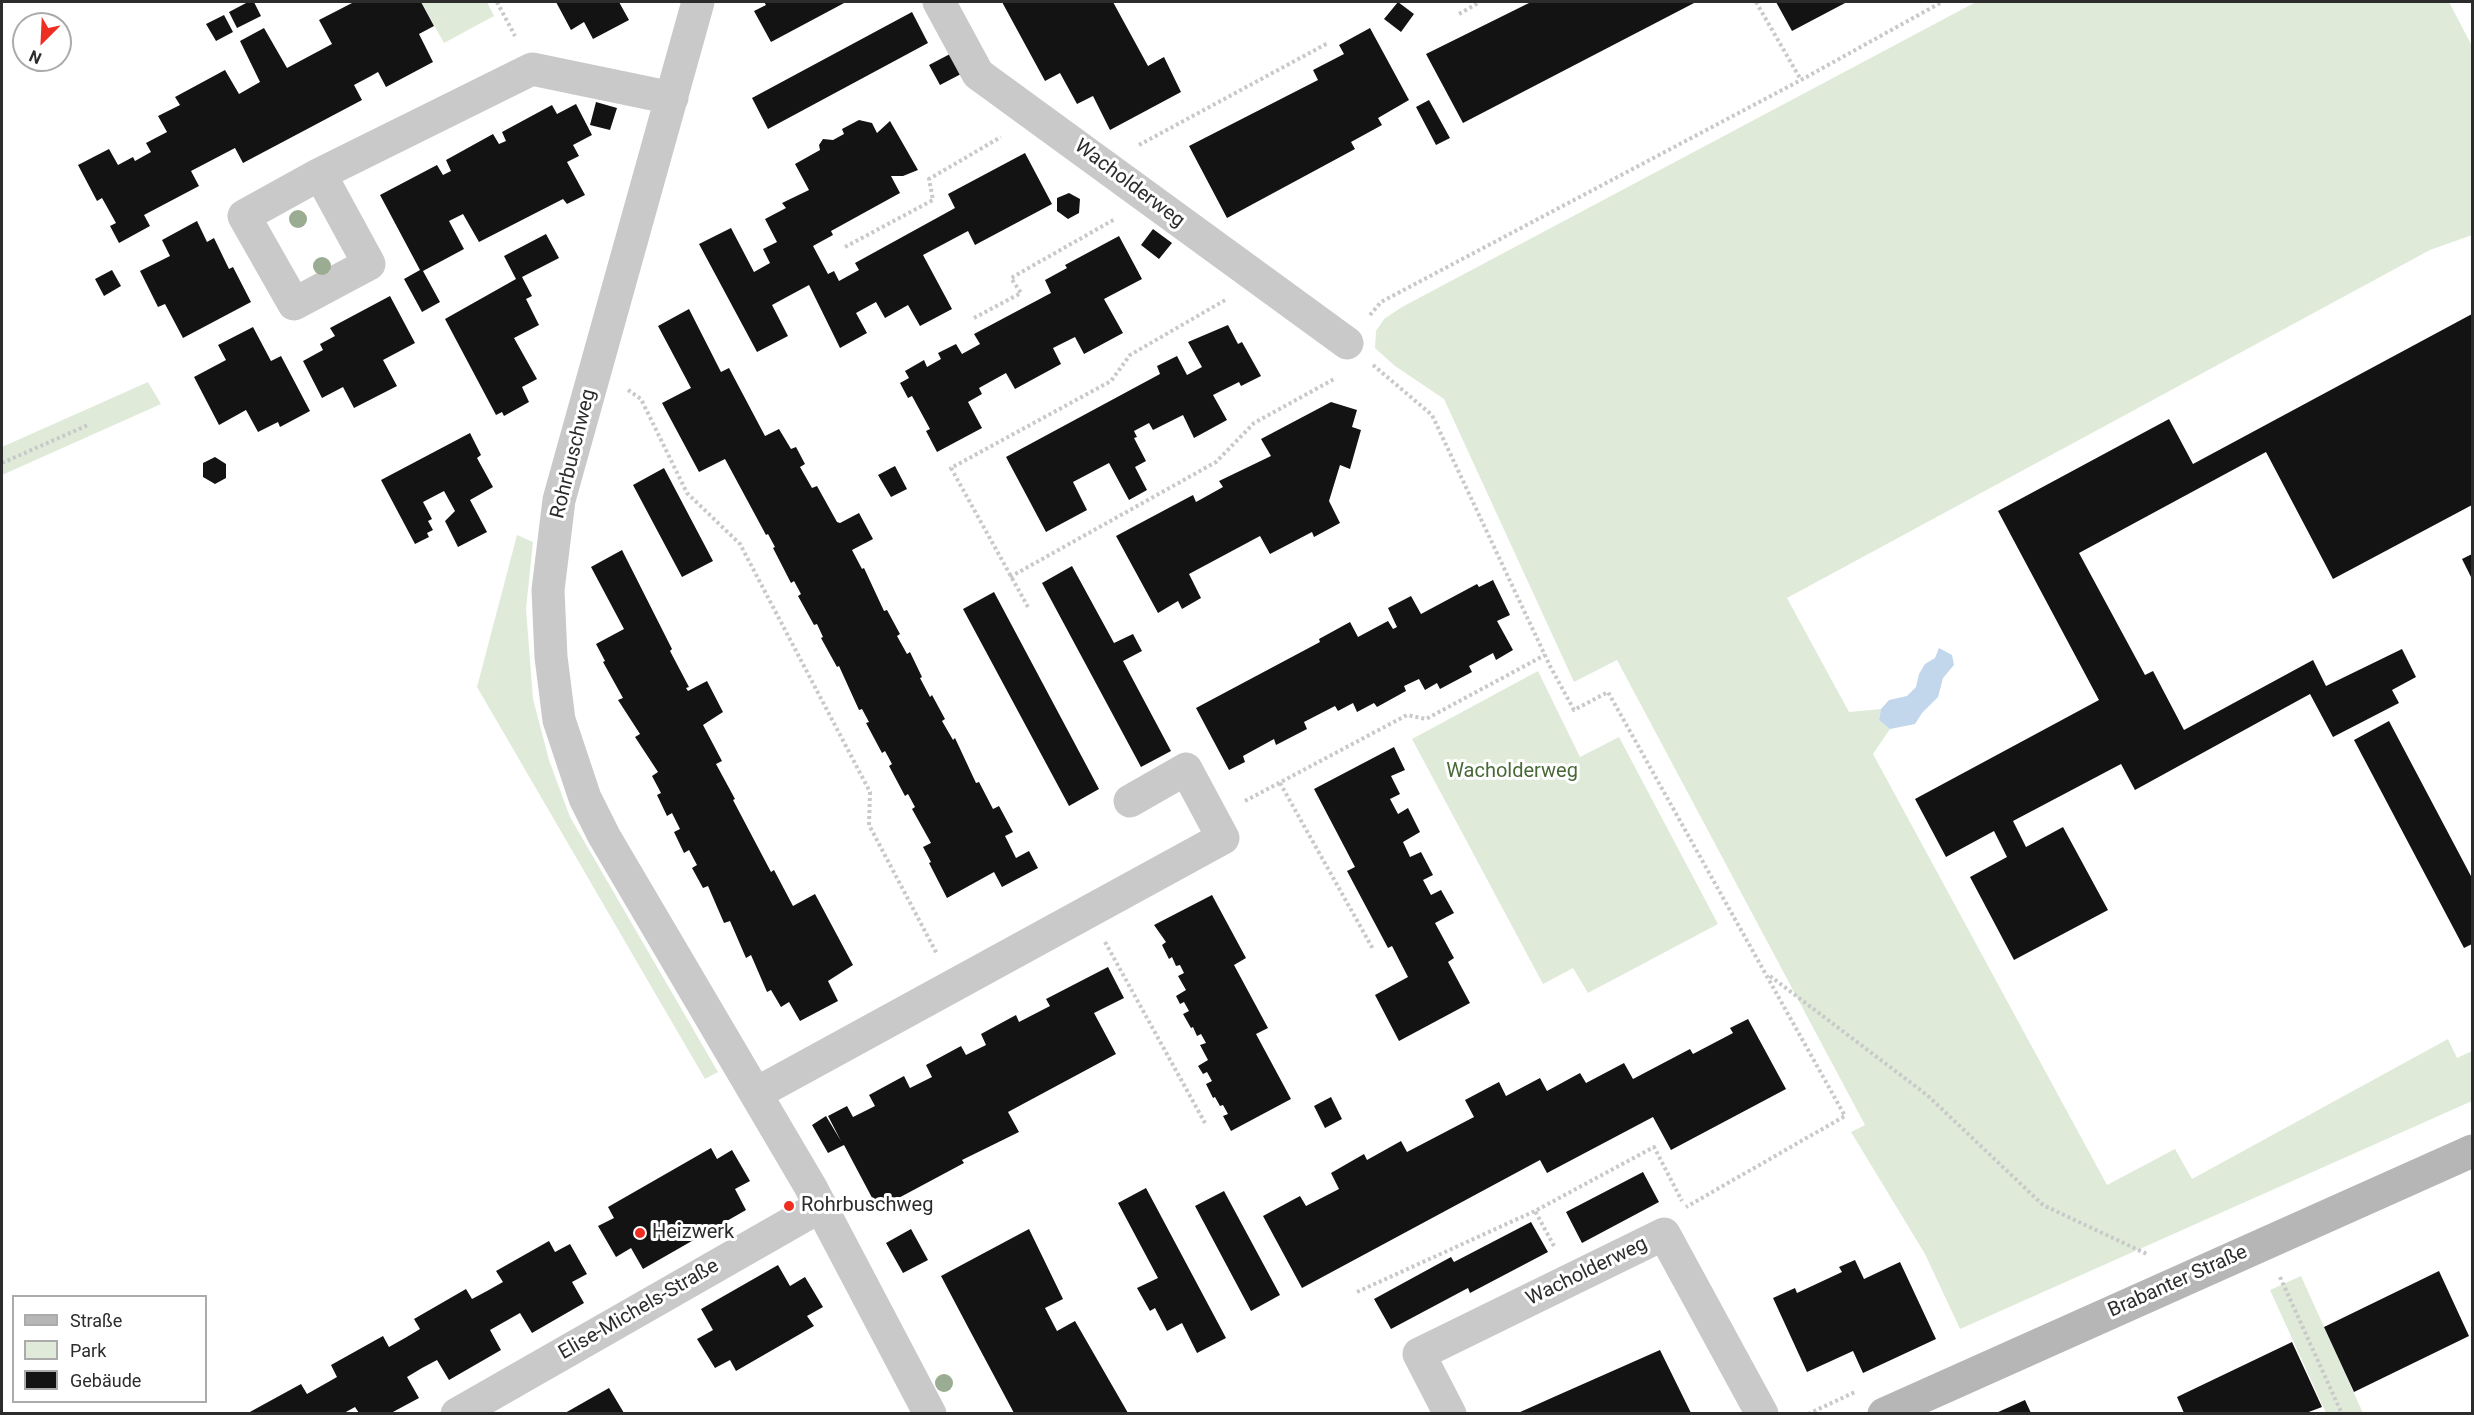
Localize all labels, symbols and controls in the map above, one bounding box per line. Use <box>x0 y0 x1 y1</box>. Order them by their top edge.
north arrow <box>12 12 72 72</box>
text: N <box>26 46 44 68</box>
street label: Wacholderweg <box>1069 135 1189 233</box>
street label: Rohrbuschweg <box>546 387 602 521</box>
park label: Wacholderweg <box>1446 760 1578 784</box>
place label: Rohrbuschweg <box>801 1194 933 1218</box>
marker: Rohrbuschweg <box>782 1199 796 1213</box>
place label: Heizwerk <box>652 1221 734 1245</box>
marker: Heizwerk <box>633 1226 647 1240</box>
street label: Wacholderweg <box>1523 1232 1651 1312</box>
street label: Brabanter Straße <box>2105 1241 2251 1323</box>
street label: Elise-Michels-Straße <box>555 1254 723 1366</box>
legend <box>12 1295 207 1403</box>
text: Straße <box>70 1310 122 1331</box>
text: Park <box>70 1340 106 1361</box>
text: Gebäude <box>70 1370 141 1391</box>

